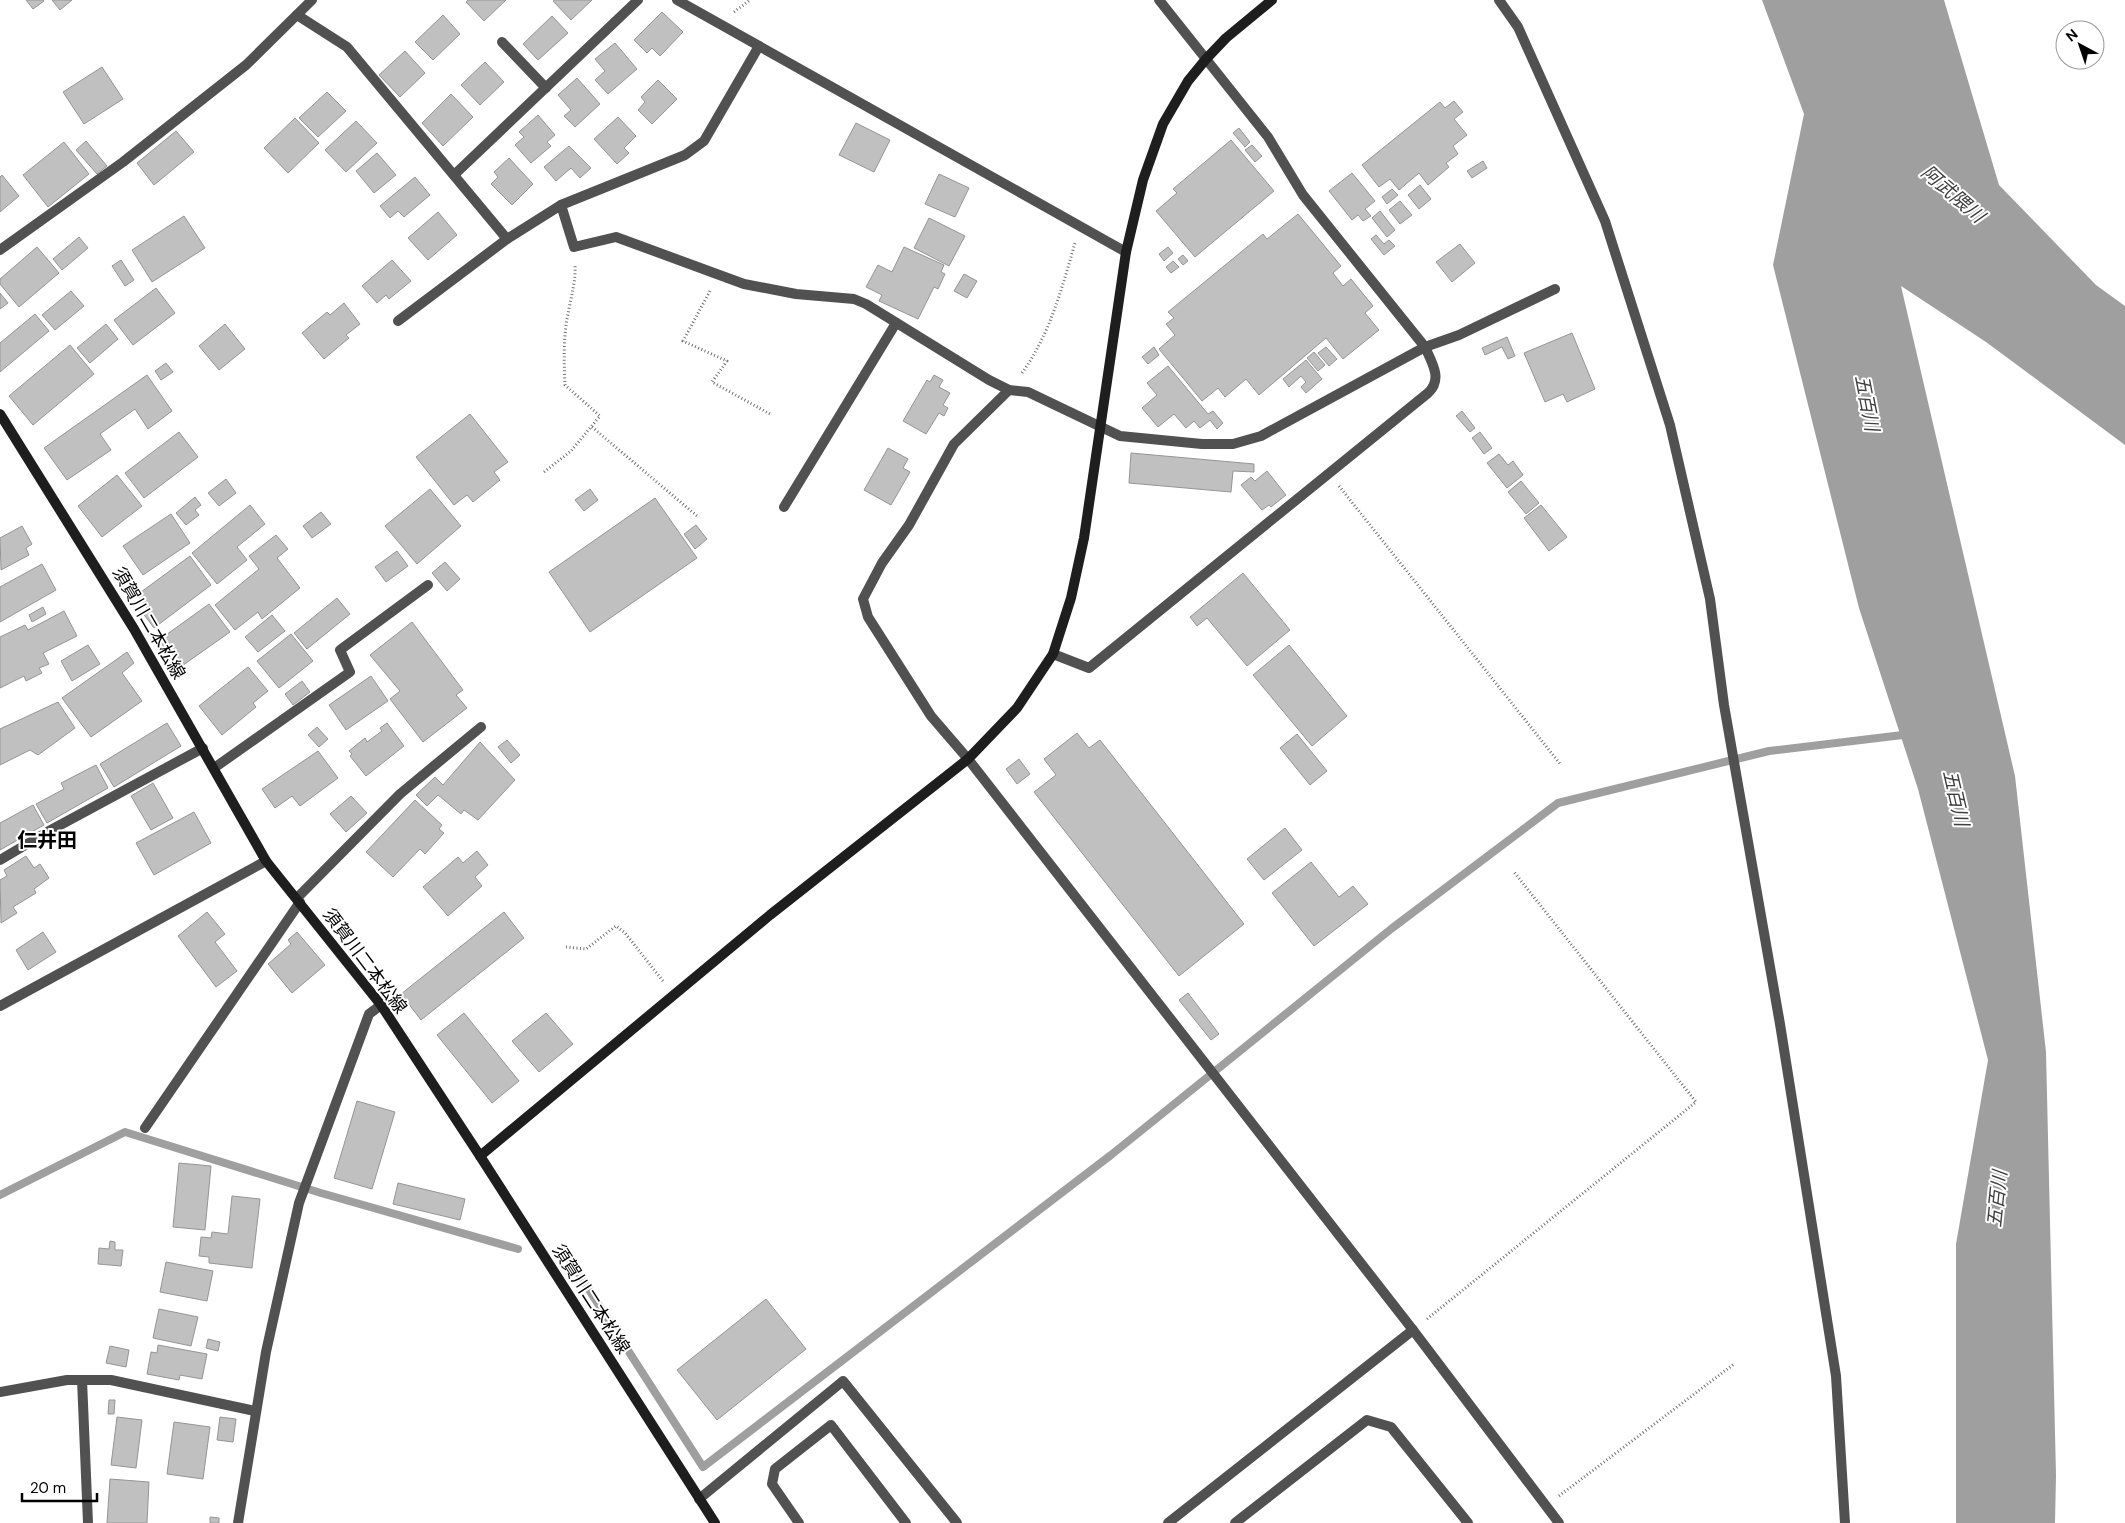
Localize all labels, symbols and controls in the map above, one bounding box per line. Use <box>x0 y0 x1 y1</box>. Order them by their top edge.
north arrow <box>2055 20 2105 70</box>
text: N <box>2062 25 2081 45</box>
water label: 阿武隈川 <box>1916 160 1991 230</box>
water label: 五百川 <box>1849 373 1885 435</box>
street label: 須賀川二本松線 <box>107 562 191 684</box>
water label: 五百川 <box>1937 767 1975 831</box>
district label: 仁井田 <box>17 827 77 853</box>
street label: 須賀川二本松線 <box>318 903 412 1019</box>
water label: 五百川 <box>1982 1167 2013 1229</box>
street label: 須賀川二本松線 <box>547 1240 635 1358</box>
scale bar <box>22 1470 98 1502</box>
text: 20 m <box>30 1478 66 1498</box>

